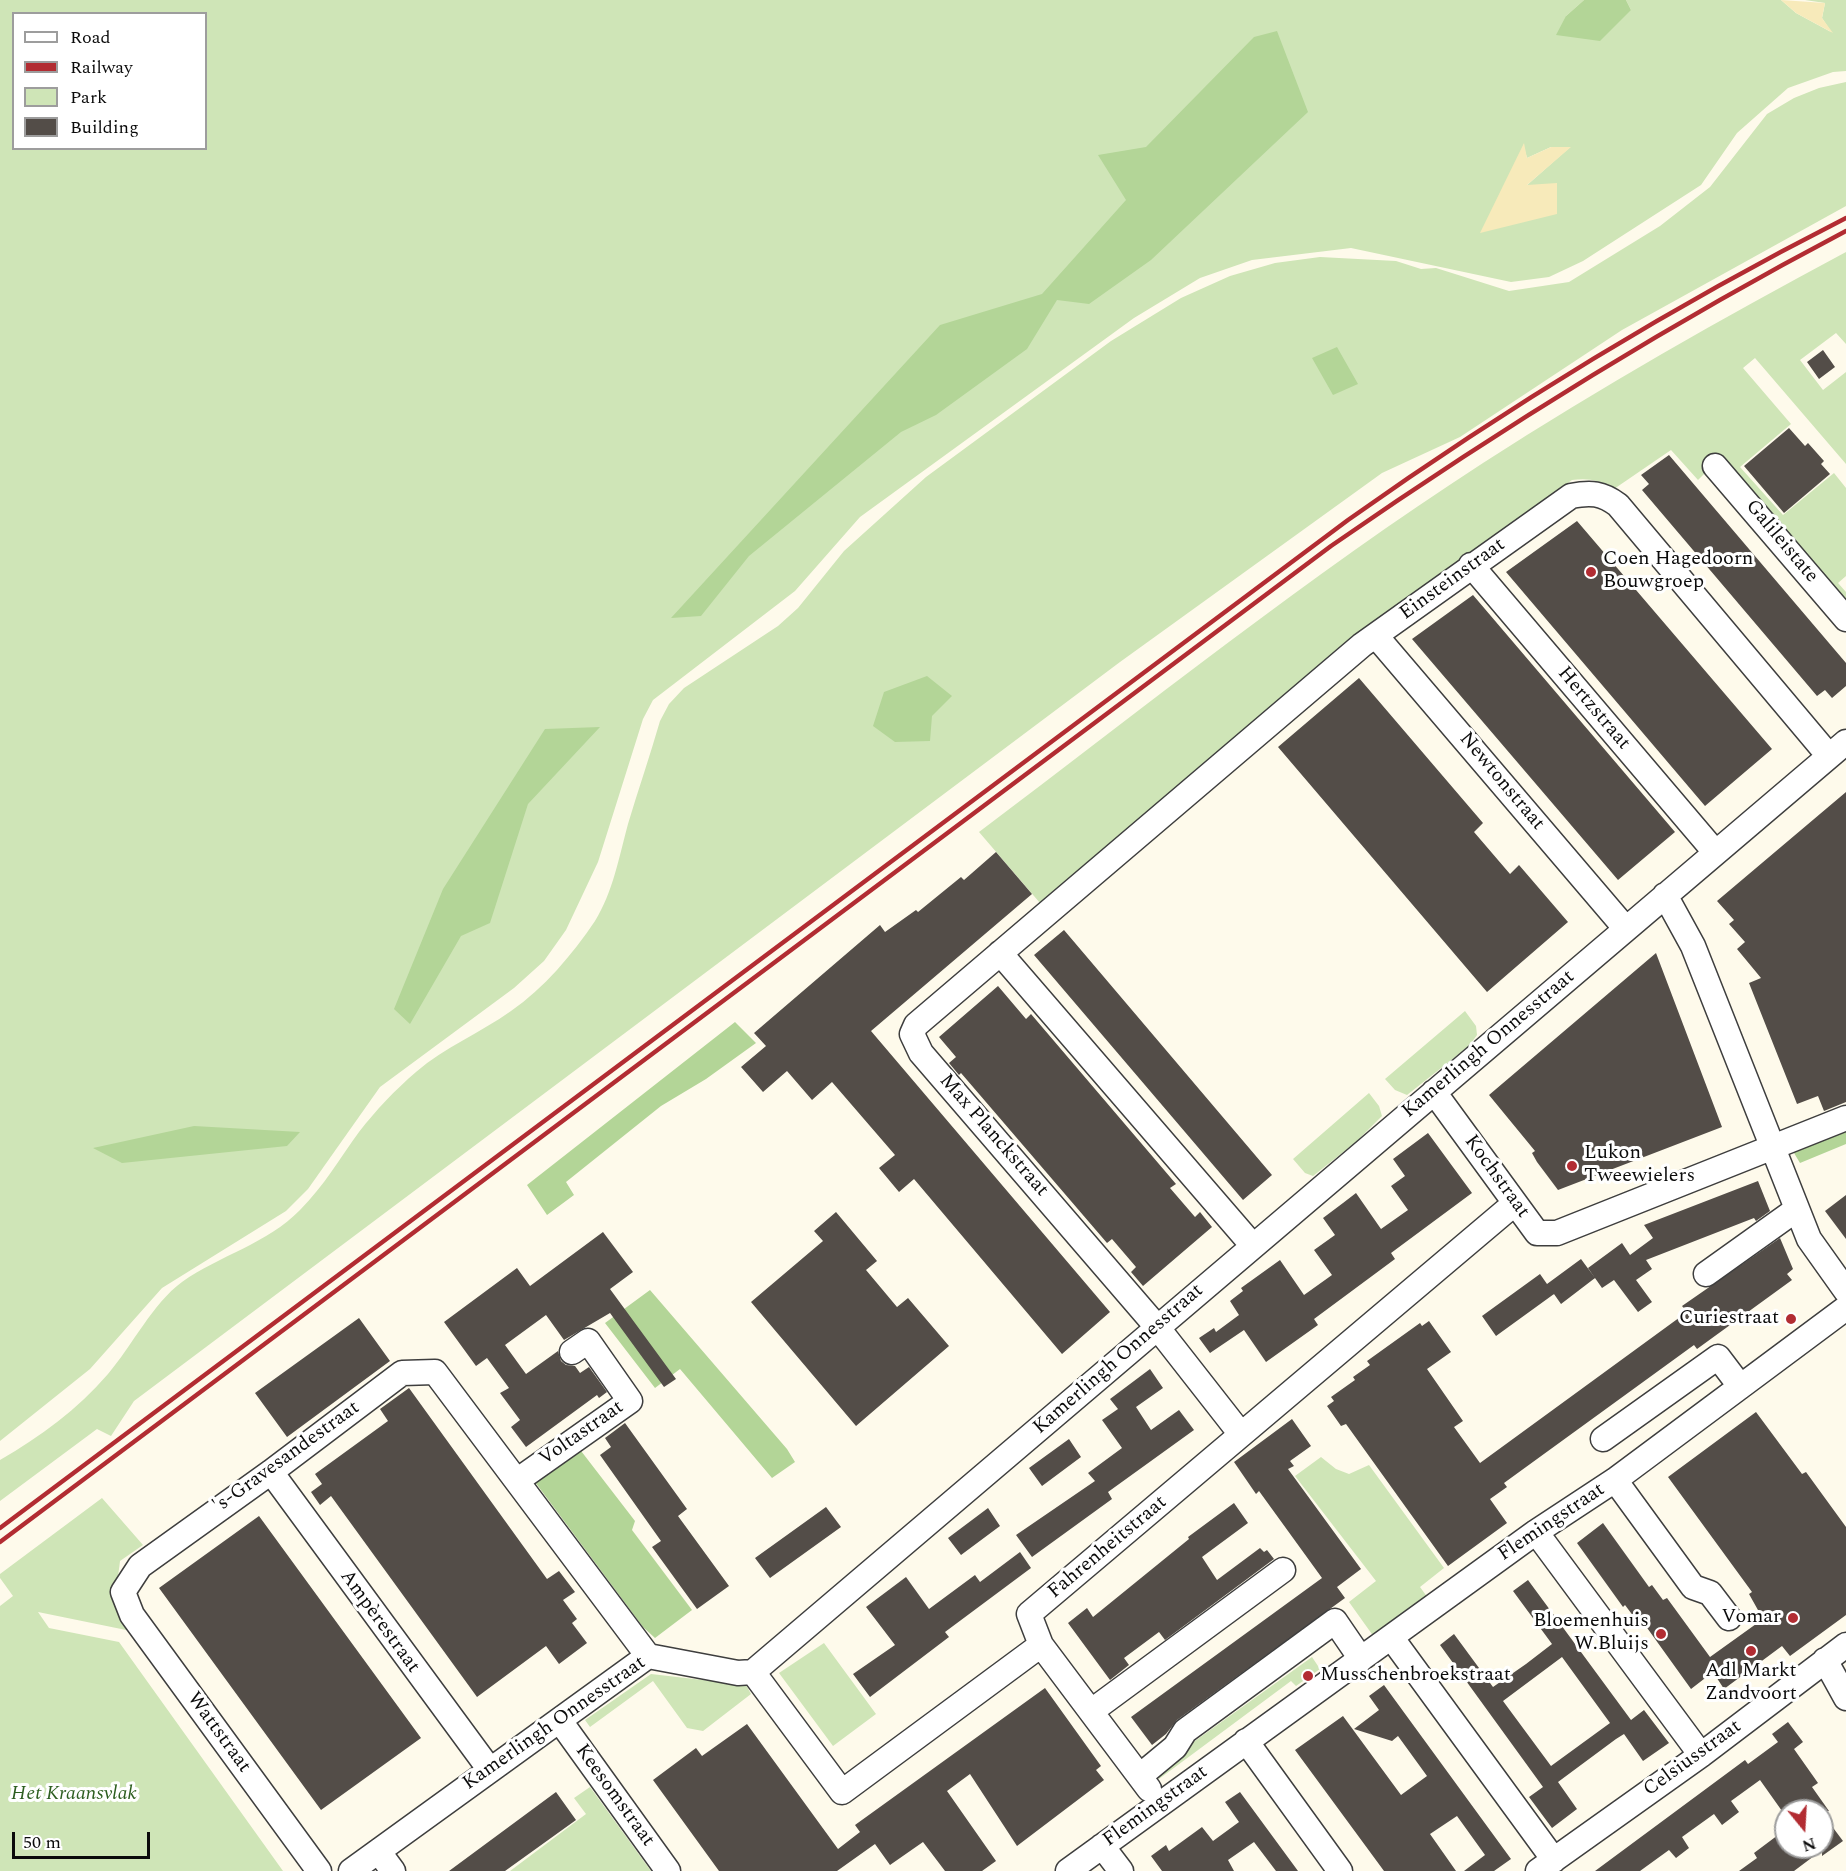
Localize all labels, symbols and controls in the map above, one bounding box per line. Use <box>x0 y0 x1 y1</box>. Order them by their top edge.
legend <box>12 12 207 150</box>
text: Road <box>70 24 111 51</box>
text: Railway <box>70 54 133 81</box>
text: Park <box>70 84 107 111</box>
text: Building <box>70 114 139 141</box>
street label: Galileistate <box>1739 496 1823 588</box>
street label: Einsteinstraat <box>1396 534 1510 626</box>
place label: Coen Hagedoorn Bouwgroep <box>1603 548 1753 595</box>
marker: Coen Hagedoorn Bouwgroep <box>1584 565 1598 579</box>
street label: Hertzstraat <box>1551 663 1635 755</box>
street label: Newtonstraat <box>1453 728 1549 836</box>
street label: Kamerlingh Onnesstraat <box>1398 966 1580 1124</box>
street label: Max Planckstraat <box>933 1070 1053 1202</box>
street label: Kochstraat <box>1458 1131 1534 1223</box>
place label: Lukon Tweewielers <box>1584 1142 1695 1189</box>
marker: Lukon Tweewielers <box>1565 1159 1579 1173</box>
street label: Kamerlingh Onnesstraat <box>1029 1280 1209 1440</box>
place label: Curiestraat <box>1679 1307 1779 1331</box>
marker: Curiestraat <box>1784 1312 1798 1326</box>
street label: Voltastraat <box>535 1396 629 1472</box>
street label: 's-Gravesandestraat <box>209 1397 365 1519</box>
street label: Flemingstraat <box>1494 1479 1610 1567</box>
street label: Fahrenheitstraat <box>1044 1491 1172 1605</box>
street label: Ampèrestraat <box>334 1566 424 1678</box>
place label: Vomar <box>1722 1606 1781 1630</box>
place label: Bloemenhuis W.Bluijs <box>1533 1610 1649 1657</box>
marker: Vomar <box>1786 1611 1800 1625</box>
marker: Bloemenhuis W.Bluijs <box>1654 1627 1668 1641</box>
marker: Adl Markt Zandvoort <box>1744 1644 1758 1658</box>
street label: Kamerlingh Onnesstraat <box>459 1652 651 1796</box>
place label: Adl Markt Zandvoort <box>1705 1660 1797 1707</box>
place label: Musschenbroekstraat <box>1320 1664 1511 1688</box>
marker: Musschenbroekstraat <box>1301 1669 1315 1683</box>
street label: Wattstraat <box>181 1688 255 1778</box>
street label: Celsiusstraat <box>1639 1715 1747 1803</box>
street label: Keesomstraat <box>569 1740 659 1852</box>
street label: Flemingstraat <box>1099 1761 1213 1853</box>
park label: Het Kraansvlak <box>11 1783 137 1807</box>
north arrow <box>1774 1799 1834 1859</box>
scale bar <box>15 1820 153 1858</box>
text: 50 m <box>23 1829 61 1856</box>
text: N <box>1799 1831 1819 1858</box>

